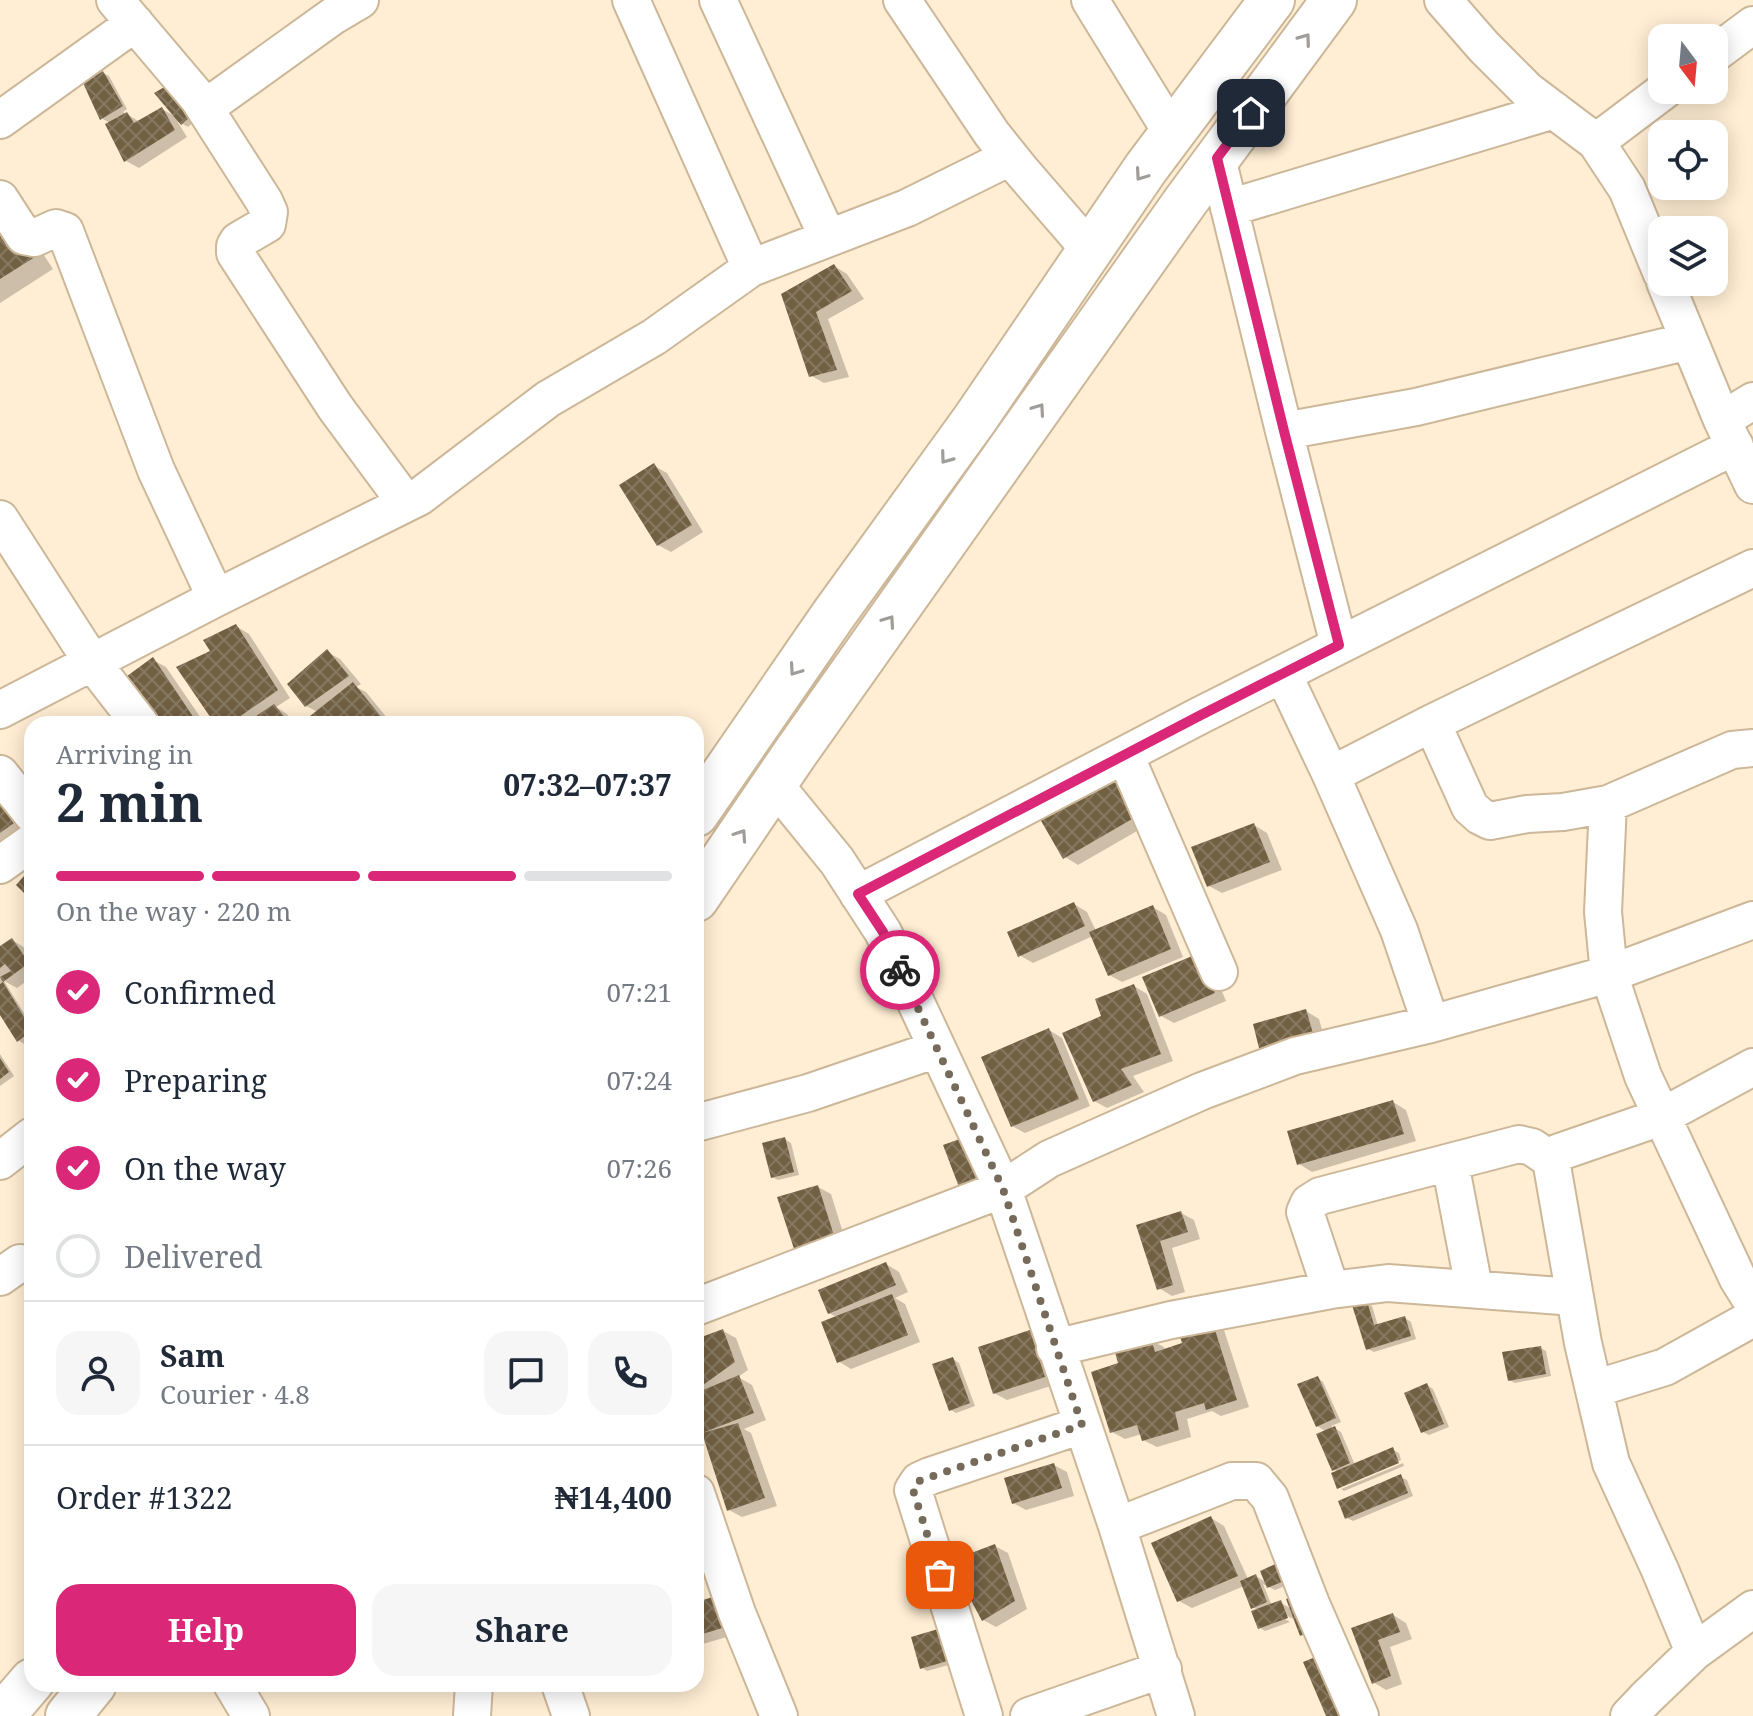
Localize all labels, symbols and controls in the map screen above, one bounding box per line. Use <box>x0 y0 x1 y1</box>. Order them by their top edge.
north arrow <box>1648 24 1728 104</box>
map controls <box>1648 24 1728 296</box>
one-way arrow <box>1295 33 1310 48</box>
pin <box>1217 79 1285 147</box>
icon: home <box>1229 91 1273 135</box>
button: locate <box>1648 120 1728 200</box>
one-way arrow <box>1137 166 1151 180</box>
button: layers <box>1648 216 1728 296</box>
one-way arrow <box>1029 403 1044 417</box>
one-way arrow <box>942 449 956 464</box>
one-way arrow <box>879 616 894 630</box>
one-way arrow <box>790 661 805 675</box>
text: Arriving in <box>56 736 193 772</box>
text: 07:32–07:37 <box>503 764 672 805</box>
text: 2 min <box>56 766 203 837</box>
one-way arrow <box>731 829 746 844</box>
text: On the way · 220 m <box>56 893 291 929</box>
courier <box>860 930 940 1010</box>
icon: bike <box>878 948 922 992</box>
icon: check <box>56 970 100 1014</box>
text: Confirmed <box>124 972 276 1013</box>
text: 07:21 <box>606 974 672 1010</box>
icon: check <box>56 1058 100 1102</box>
text: Preparing <box>124 1060 267 1101</box>
text: 07:24 <box>606 1062 672 1098</box>
icon: check <box>56 1146 100 1190</box>
text: On the way <box>124 1148 286 1189</box>
text: 07:26 <box>606 1150 672 1186</box>
text: Delivered <box>124 1236 263 1277</box>
button: person <box>56 1331 140 1415</box>
button: chat <box>484 1331 568 1415</box>
button: phone <box>588 1331 672 1415</box>
text: Sam <box>160 1335 225 1376</box>
text: Courier · 4.8 <box>160 1376 310 1412</box>
text: Order #1322 <box>56 1477 233 1518</box>
text: ₦14,400 <box>555 1477 672 1518</box>
pin <box>906 1541 974 1609</box>
icon: bag <box>918 1553 962 1597</box>
button: Help <box>56 1584 356 1676</box>
button: Share <box>372 1584 672 1676</box>

